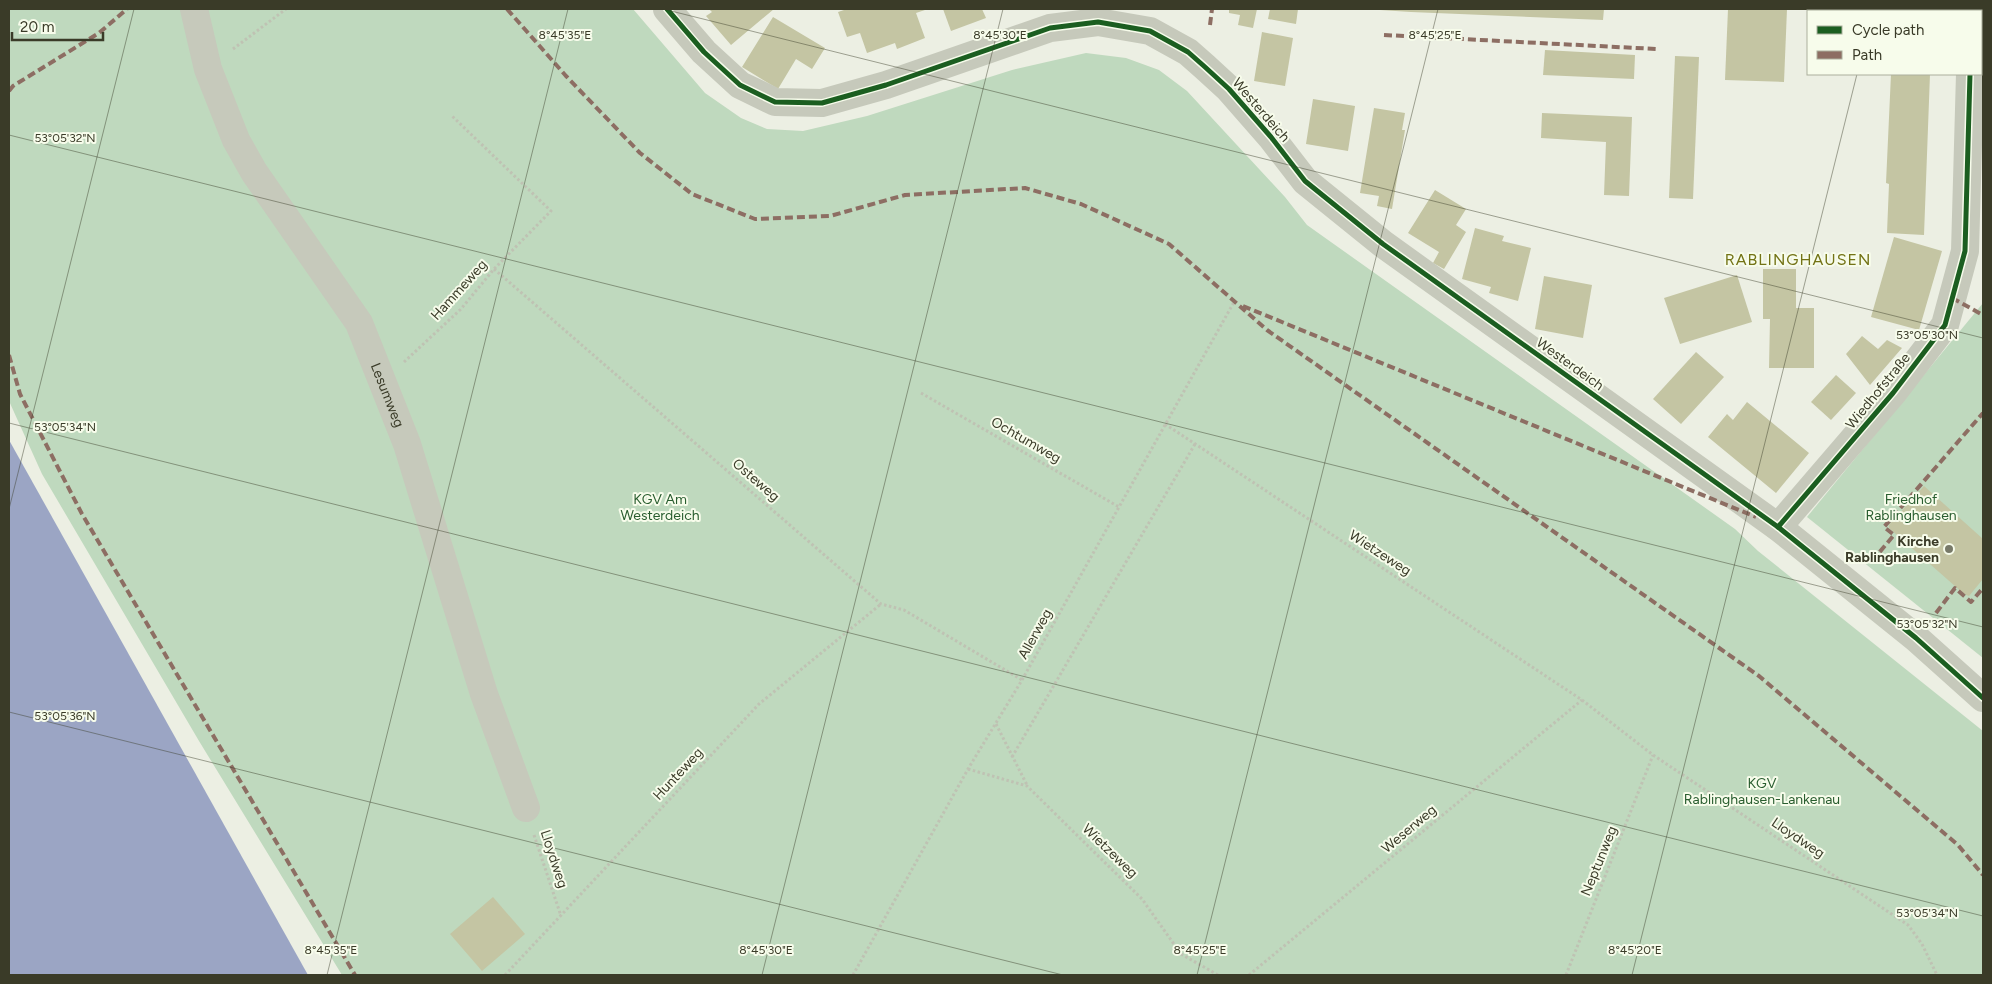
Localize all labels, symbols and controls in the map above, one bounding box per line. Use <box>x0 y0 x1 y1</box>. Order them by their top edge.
scale bar <box>12 10 104 42</box>
legend <box>1807 10 1982 75</box>
text: 20 m <box>20 18 54 36</box>
text: Cycle path <box>1852 21 1924 39</box>
text: 8°45'35"E <box>539 28 591 42</box>
text: 8°45'30"E <box>973 28 1027 42</box>
text: 8°45'25"E <box>1408 28 1462 42</box>
text: Path <box>1852 46 1882 64</box>
street label: Westerdeich <box>1229 75 1294 146</box>
text: 53°05'32"N <box>34 131 96 145</box>
district label: RABLINGHAUSEN <box>1725 250 1871 269</box>
street label: Hammeweg <box>427 256 491 324</box>
text: 53°05'30"N <box>1896 328 1958 342</box>
street label: Westerdeich <box>1533 334 1607 394</box>
street label: Wiedhofstraße <box>1842 349 1914 432</box>
street label: Lesumweg <box>367 360 408 430</box>
street label: Ochtumweg <box>988 413 1064 467</box>
text: 53°05'34"N <box>34 420 96 434</box>
street label: Osteweg <box>729 455 783 505</box>
park label: KGV Am Westerdeich <box>620 491 700 524</box>
park label: Friedhof Rablinghausen <box>1865 491 1957 524</box>
street label: Wietzeweg <box>1346 527 1414 579</box>
place label: Kirche Rablinghausen <box>1845 533 1939 566</box>
marker: Kirche Rablinghausen <box>1943 543 1955 555</box>
street label: Allerweg <box>1014 606 1056 662</box>
text: 53°05'32"N <box>1896 617 1958 631</box>
text: 53°05'36"N <box>34 709 96 723</box>
street label: Hunteweg <box>649 744 707 804</box>
park label: KGV Rablinghausen-Lankenau <box>1684 775 1840 808</box>
street label: Weserweg <box>1378 801 1440 857</box>
street label: Lloydweg <box>1768 814 1828 862</box>
street label: Wietzeweg <box>1079 820 1141 882</box>
street label: Neptunweg <box>1577 823 1621 899</box>
street label: Lloydweg <box>537 828 571 890</box>
text: 53°05'34"N <box>1896 906 1958 920</box>
text: 8°45'35"E <box>305 943 357 957</box>
text: 8°45'30"E <box>739 943 793 957</box>
text: 8°45'25"E <box>1173 943 1227 957</box>
text: 8°45'20"E <box>1608 943 1662 957</box>

